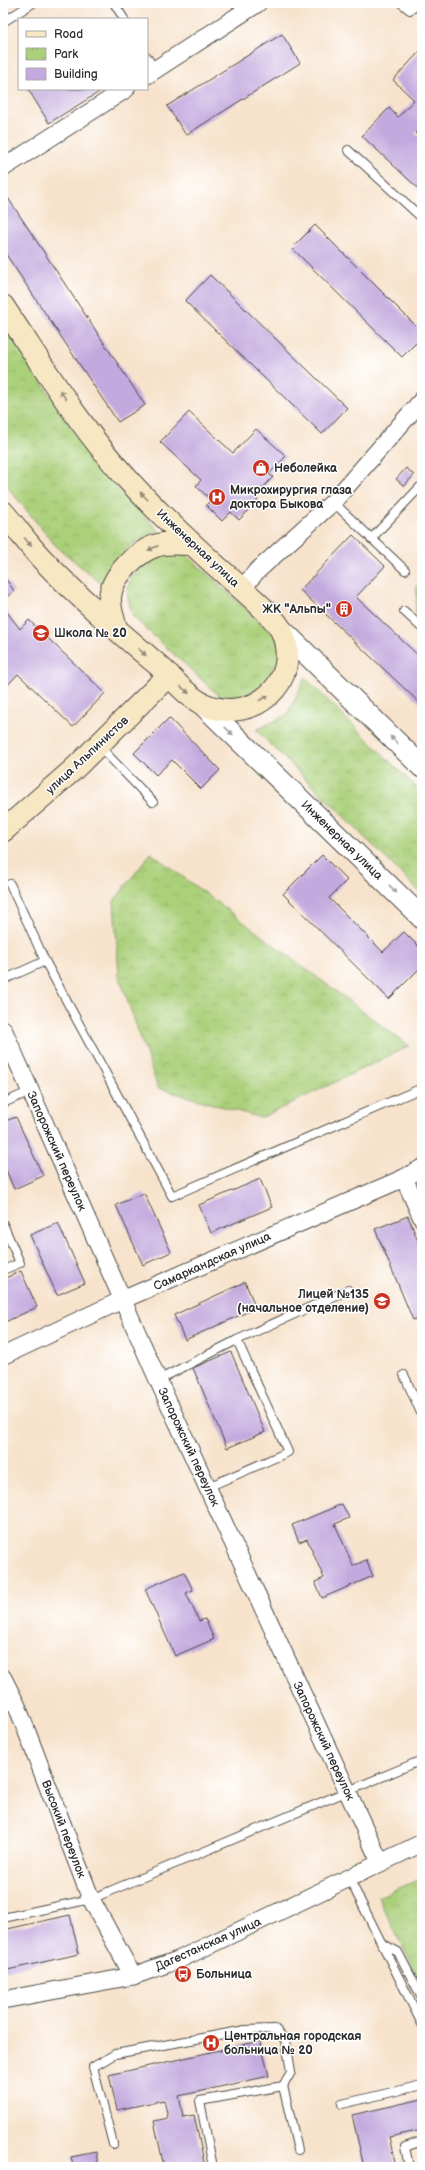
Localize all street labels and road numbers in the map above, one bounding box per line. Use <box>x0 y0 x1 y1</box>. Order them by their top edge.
street label: Инженерная улица <box>153 506 242 591</box>
street label: улица Альпинистов <box>43 713 132 797</box>
street label: Инженерная улица <box>298 797 386 883</box>
street label: Запорожский переулок <box>23 1089 90 1214</box>
street label: Самаркандская улица <box>151 1229 273 1294</box>
street label: Запорожский переулок <box>154 1385 223 1510</box>
street label: Запорожский переулок <box>289 1679 358 1804</box>
street label: Высокий переулок <box>38 1778 89 1881</box>
street label: Дагестанская улица <box>153 1914 263 1975</box>

